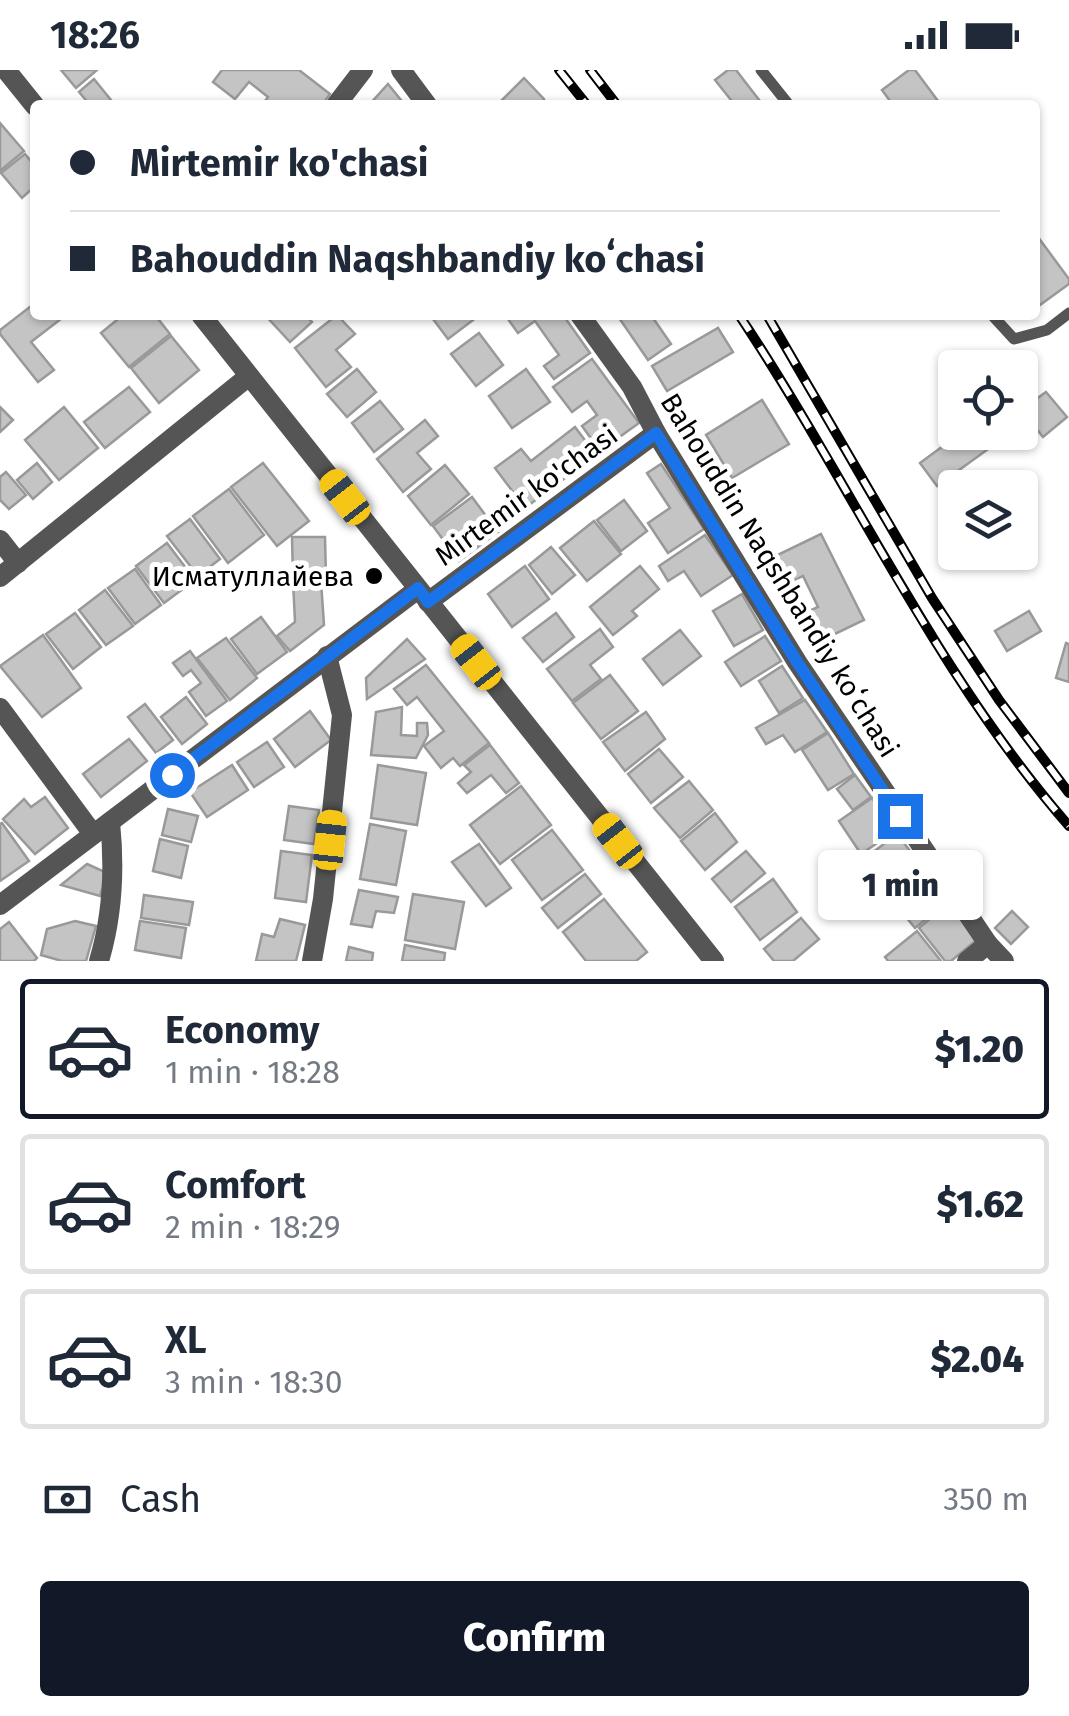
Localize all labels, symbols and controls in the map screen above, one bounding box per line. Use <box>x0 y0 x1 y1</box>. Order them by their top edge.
text: 18:26 <box>50 12 140 58</box>
text: Mirtemir ko'chasi <box>130 140 428 186</box>
text: Bahouddin Naqshbandiy koʻchasi <box>130 236 705 282</box>
map controls <box>938 350 1038 570</box>
button: locate <box>938 350 1038 450</box>
street label: Bahouddin Naqshbandiy koʻchasi <box>654 387 906 763</box>
street label: Mirtemir ko'chasi <box>429 418 624 573</box>
car <box>315 464 375 530</box>
button: layers <box>938 470 1038 570</box>
place label: Исматуллайева <box>152 560 354 593</box>
marker: Исматуллайева <box>363 565 385 587</box>
car <box>446 629 506 695</box>
route start <box>150 753 195 798</box>
route end <box>878 794 923 839</box>
car <box>588 808 648 874</box>
car <box>312 809 348 871</box>
callout: 1 min <box>818 851 982 921</box>
text: 1 min <box>862 866 939 904</box>
icon: car <box>45 1004 135 1094</box>
text: Economy <box>165 1007 320 1053</box>
text: $1.20 <box>935 1026 1024 1072</box>
text: 1 min · 18:28 <box>165 1053 340 1091</box>
icon: car <box>45 1159 135 1249</box>
text: Comfort <box>165 1162 306 1208</box>
text: $1.62 <box>937 1181 1024 1227</box>
text: 2 min · 18:29 <box>165 1208 341 1246</box>
icon: car <box>45 1314 135 1404</box>
text: XL <box>165 1317 207 1363</box>
text: $2.04 <box>930 1336 1024 1382</box>
text: 3 min · 18:30 <box>165 1363 343 1401</box>
icon: cash <box>40 1472 95 1527</box>
text: Cash <box>120 1476 201 1522</box>
text: 350 m <box>943 1480 1029 1518</box>
button: Confirm <box>40 1581 1029 1696</box>

